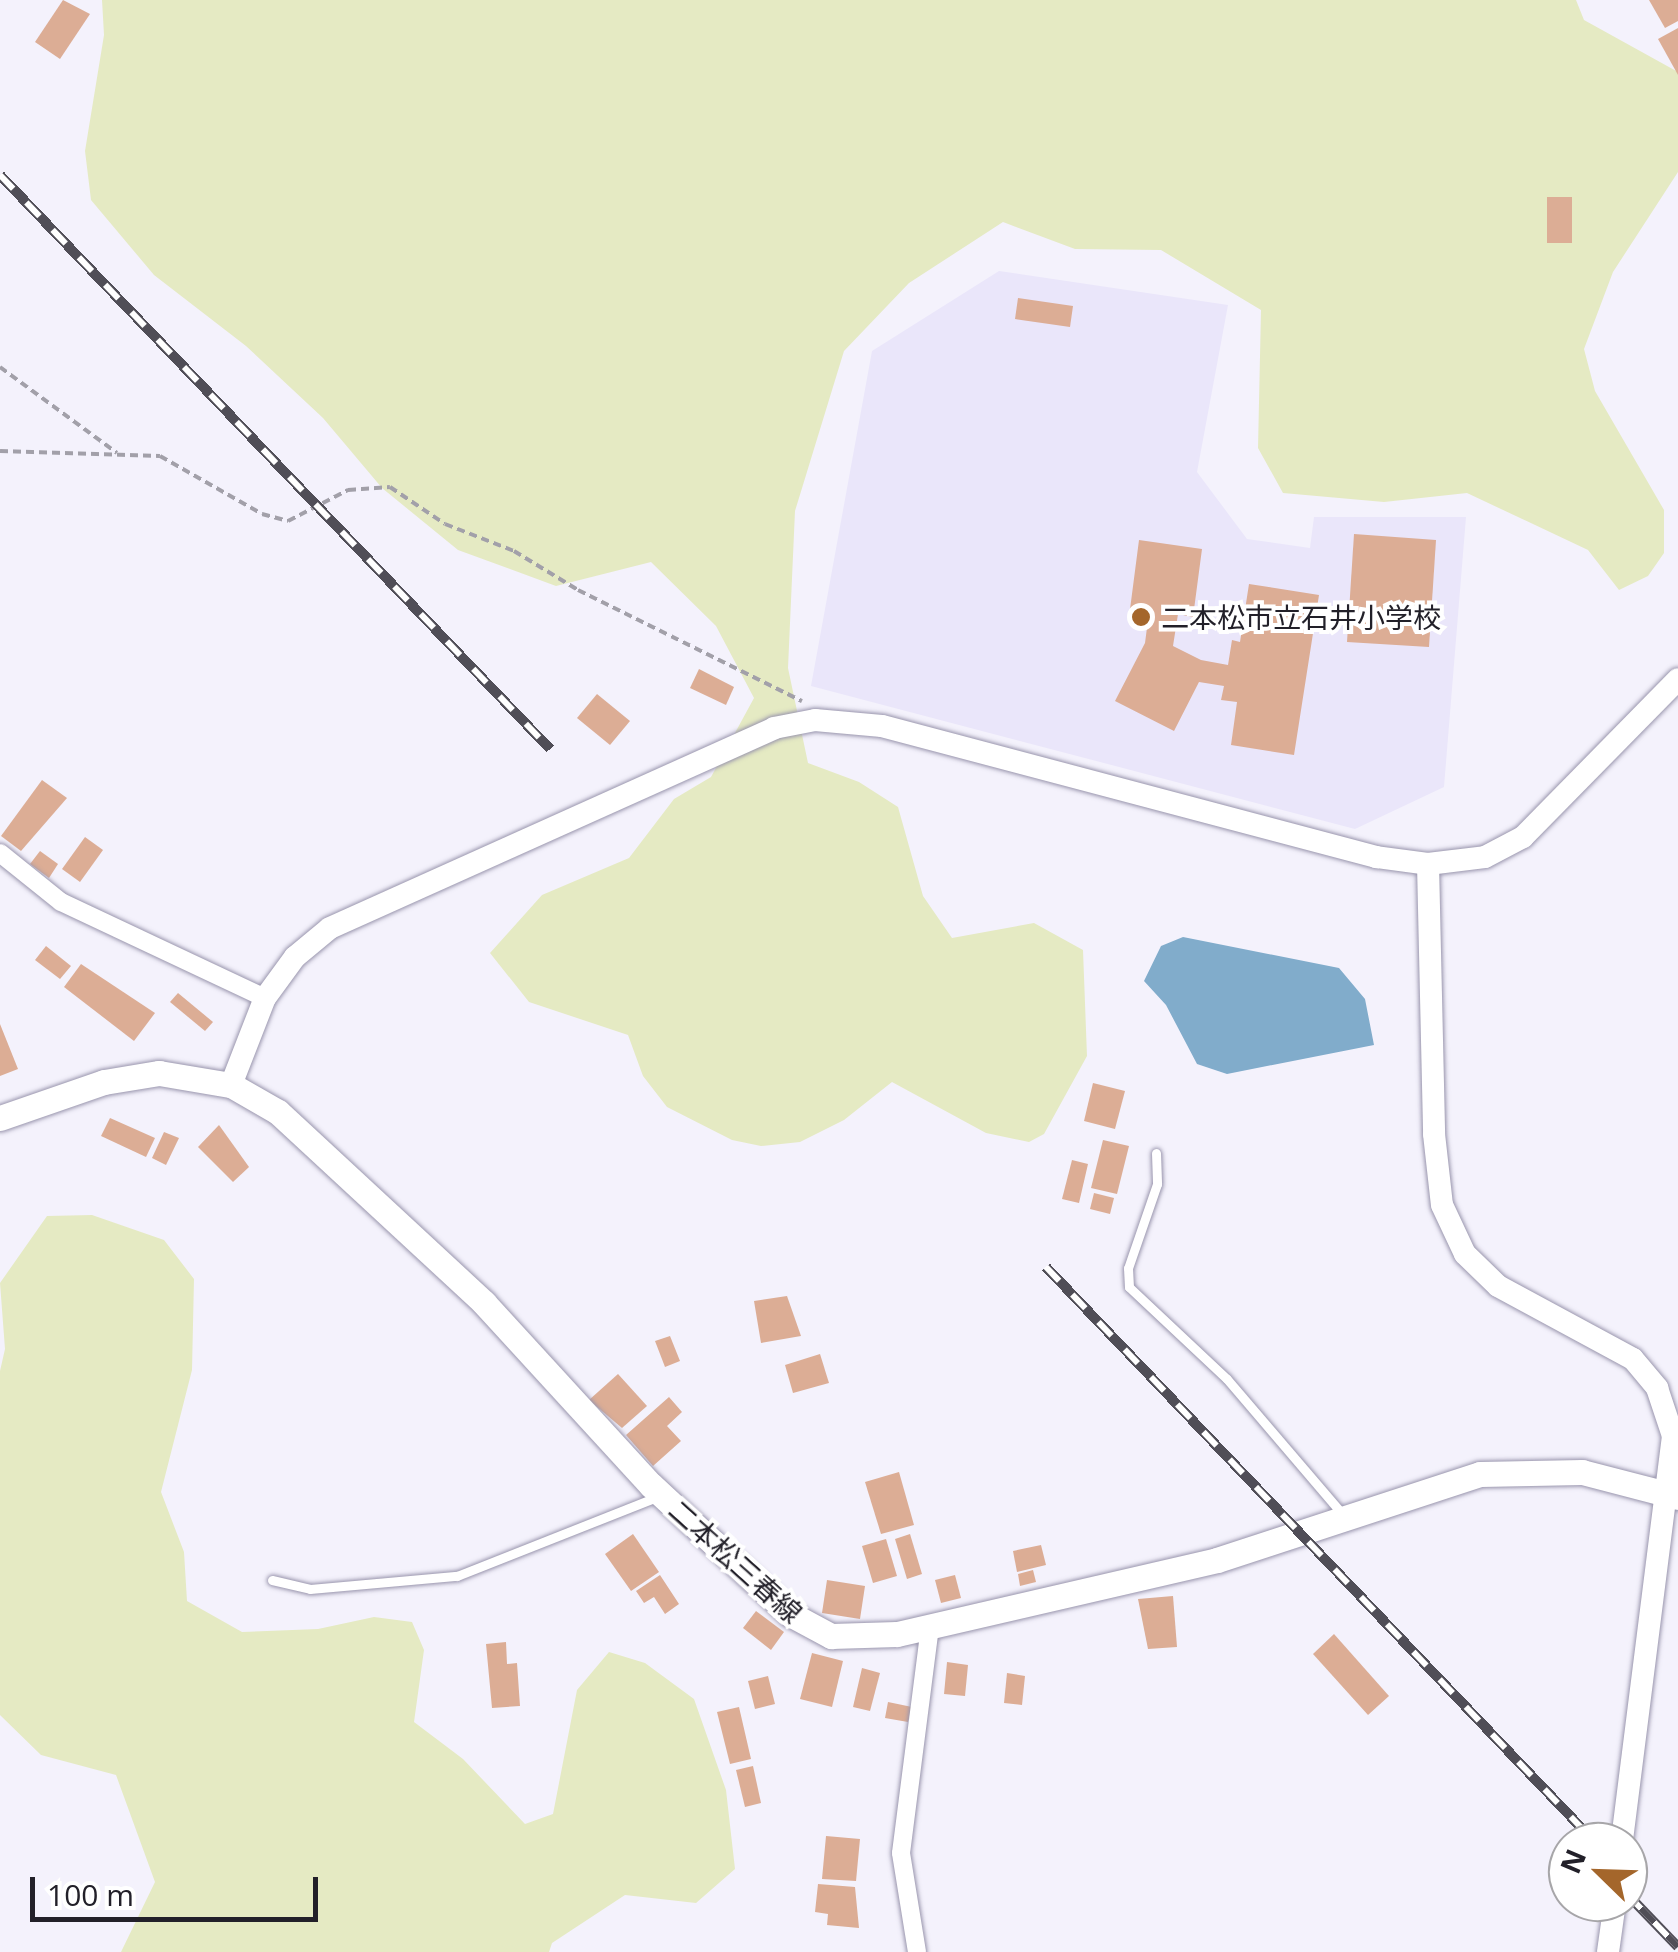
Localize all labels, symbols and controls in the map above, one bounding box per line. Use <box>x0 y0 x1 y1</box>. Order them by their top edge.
place label: 二本松市立石井小学校 <box>1161 600 1441 634</box>
marker: 二本松市立石井小学校 <box>1130 606 1152 628</box>
street label: 二本松三春線 <box>662 1492 810 1630</box>
north arrow <box>1548 1822 1648 1922</box>
text: N <box>1550 1843 1594 1879</box>
scale bar <box>35 1857 322 1919</box>
text: 100 m <box>47 1874 134 1915</box>

